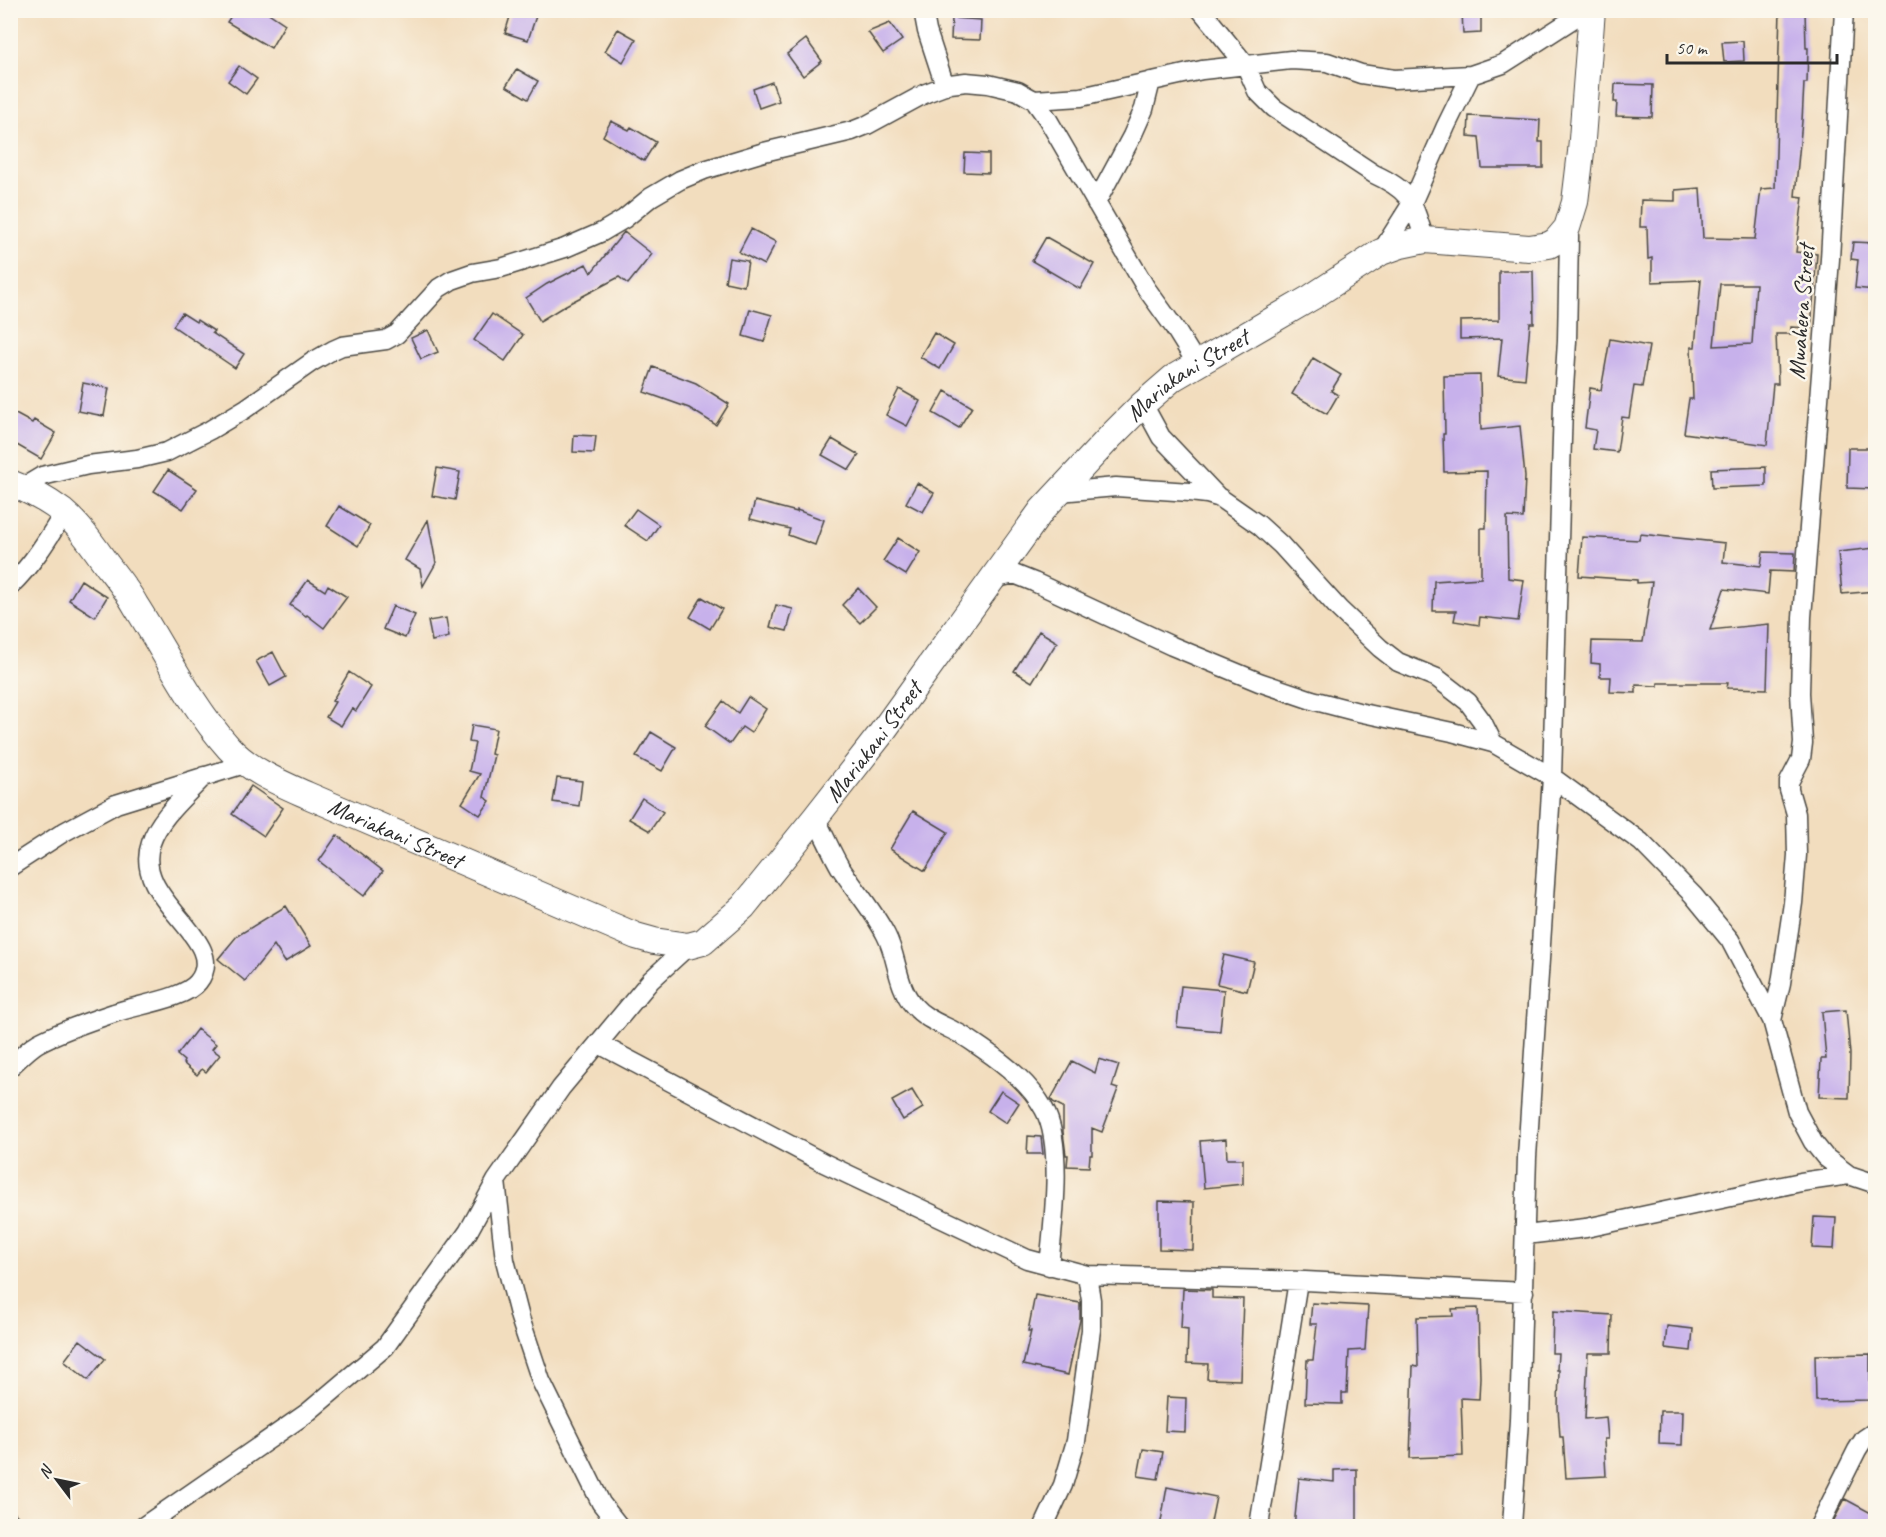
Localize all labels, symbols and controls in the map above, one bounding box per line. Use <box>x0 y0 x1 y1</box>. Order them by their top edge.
scale bar <box>1667 27 1836 65</box>
text: 50 m <box>1676 37 1709 59</box>
street label: Mwahera Street <box>1781 240 1821 381</box>
street label: Mariakani Street <box>1119 321 1257 428</box>
street label: Mariakani Street <box>818 673 930 808</box>
street label: Mariakani Street <box>324 791 470 876</box>
north arrow <box>27 1450 87 1510</box>
text: N <box>34 1460 58 1482</box>

